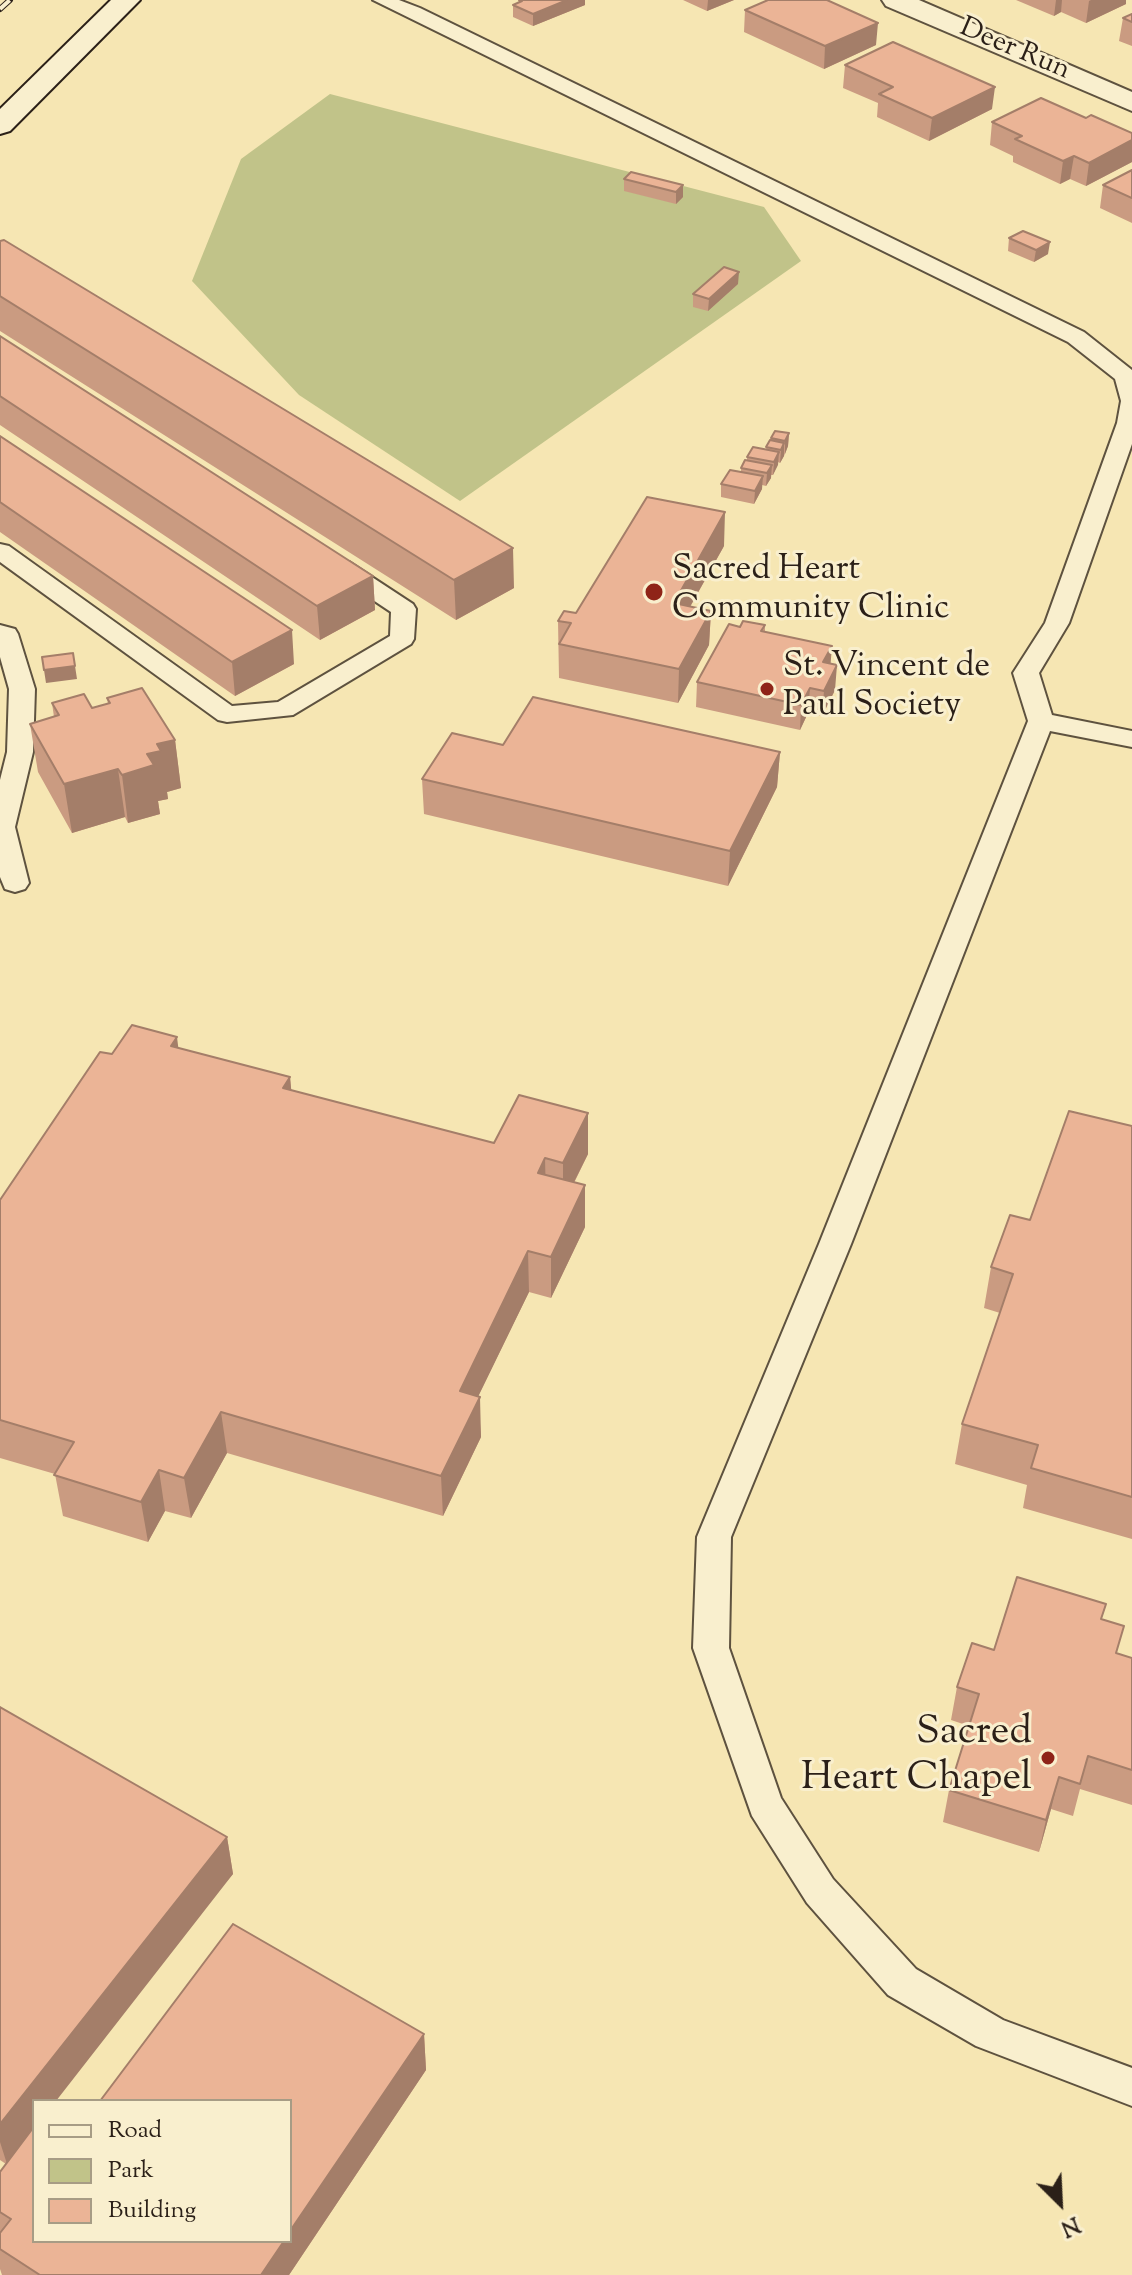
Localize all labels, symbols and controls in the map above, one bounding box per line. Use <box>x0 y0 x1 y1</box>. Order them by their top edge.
street label: Deer Run <box>954 13 1074 89</box>
place label: Sacred Heart Community Clinic <box>672 552 949 632</box>
marker: Sacred Heart Community Clinic <box>643 581 665 603</box>
place label: St. Vincent de Paul Society <box>783 649 990 728</box>
marker: St. Vincent de Paul Society <box>758 680 776 698</box>
place label: Sacred Heart Chapel <box>801 1711 1032 1805</box>
marker: Sacred Heart Chapel <box>1039 1749 1057 1767</box>
legend <box>32 2099 292 2243</box>
text: Road <box>108 2114 162 2148</box>
text: Park <box>108 2154 154 2188</box>
north arrow <box>1020 2163 1100 2243</box>
text: Building <box>108 2194 196 2228</box>
text: N <box>1055 2207 1084 2243</box>

